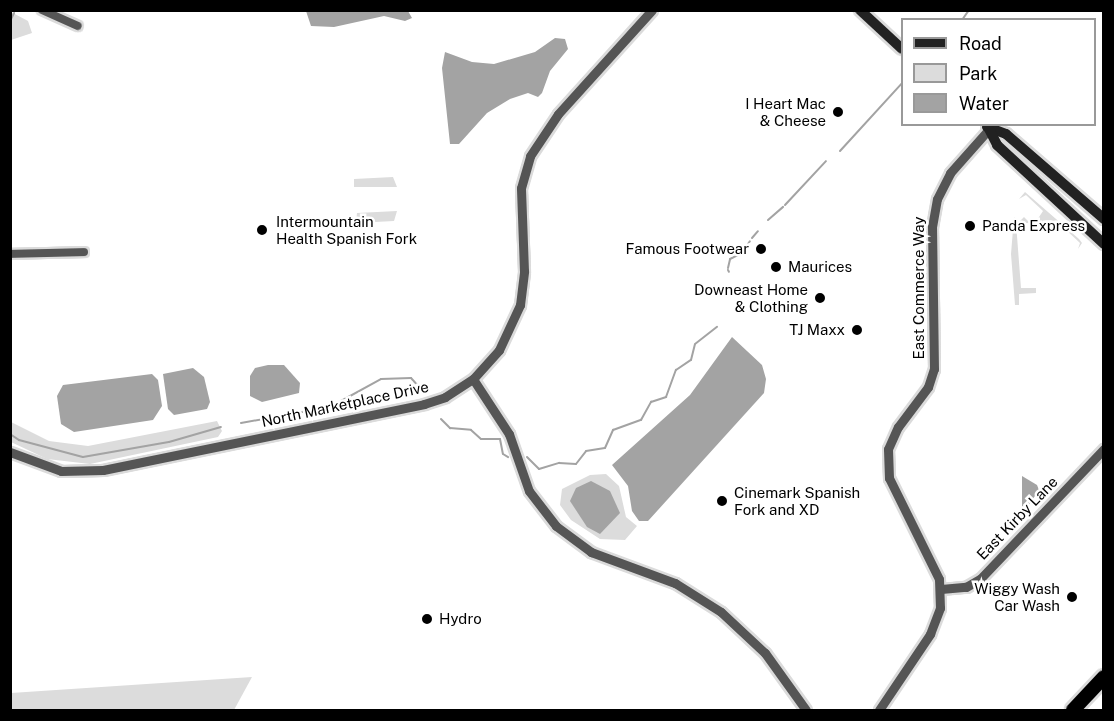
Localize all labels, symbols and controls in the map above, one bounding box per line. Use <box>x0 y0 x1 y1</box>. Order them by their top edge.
legend <box>901 18 1096 126</box>
text: Road <box>959 33 1002 54</box>
text: Park <box>959 63 997 84</box>
text: Water <box>959 93 1009 114</box>
place label: I Heart Mac & Cheese <box>745 94 826 129</box>
marker: I Heart Mac & Cheese <box>831 105 845 119</box>
place label: Intermountain Health Spanish Fork <box>276 212 417 247</box>
street label: East Commerce Way <box>910 216 928 360</box>
place label: Panda Express <box>982 217 1085 235</box>
marker: Panda Express <box>963 219 977 233</box>
marker: Intermountain Health Spanish Fork <box>253 221 271 239</box>
place label: Famous Footwear <box>625 240 749 258</box>
marker: Famous Footwear <box>754 242 768 256</box>
place label: Maurices <box>788 258 852 276</box>
marker: Maurices <box>769 260 783 274</box>
place label: Downeast Home & Clothing <box>694 280 808 315</box>
marker: Downeast Home & Clothing <box>813 291 827 305</box>
place label: TJ Maxx <box>789 321 845 339</box>
marker: TJ Maxx <box>850 323 864 337</box>
street label: North Marketplace Drive <box>260 377 430 431</box>
street label: East Kirby Lane <box>973 473 1061 563</box>
place label: Cinemark Spanish Fork and XD <box>734 483 860 518</box>
marker: Cinemark Spanish Fork and XD <box>715 494 729 508</box>
place label: Wiggy Wash Car Wash <box>974 579 1060 614</box>
marker: Wiggy Wash Car Wash <box>1065 590 1079 604</box>
place label: Hydro <box>439 610 482 628</box>
marker: Hydro <box>420 612 434 626</box>

